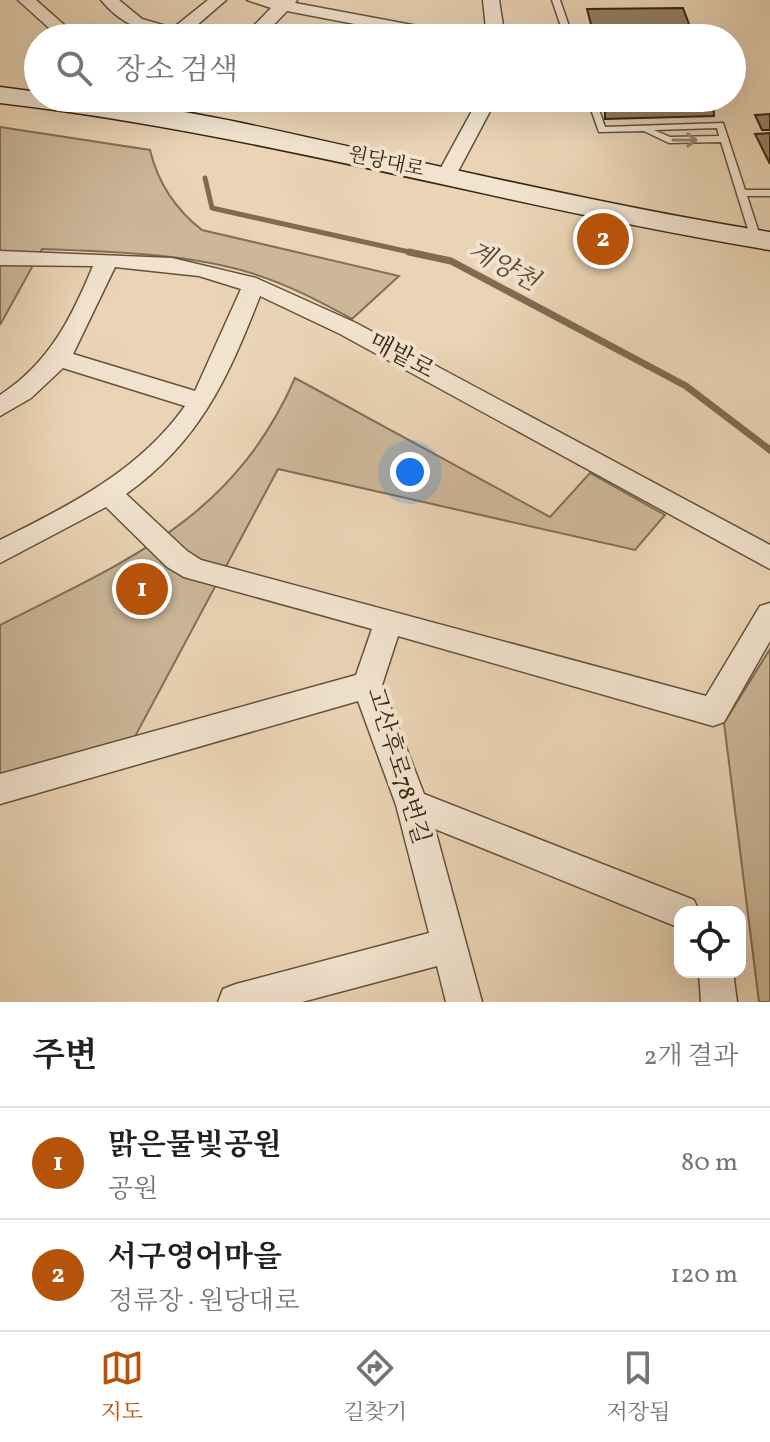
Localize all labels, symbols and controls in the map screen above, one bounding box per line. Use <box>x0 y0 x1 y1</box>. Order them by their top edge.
search box <box>24 24 746 112</box>
icon: search <box>52 46 96 90</box>
text: 장소 검색 <box>116 50 238 92</box>
one-way arrow <box>671 132 698 148</box>
street label: 원당대로 <box>345 141 427 185</box>
pin: 2 <box>577 209 629 269</box>
water label: 계양천 <box>461 233 546 301</box>
street label: 매밭로 <box>362 326 440 388</box>
your location <box>390 452 430 492</box>
pin: 1 <box>116 559 168 619</box>
street label: 고산후로78번길 <box>357 683 437 849</box>
map controls <box>674 906 746 978</box>
button: locate <box>674 906 746 978</box>
text: 주변 <box>32 1034 98 1081</box>
text: 2개 결과 <box>643 1039 738 1075</box>
text: 맑은물빛공원 <box>108 1125 282 1167</box>
text: 1 <box>53 1145 63 1181</box>
text: 80 m <box>681 1145 738 1181</box>
text: 공원 <box>108 1172 158 1208</box>
text: 서구영어마을 <box>108 1237 282 1279</box>
text: 2 <box>51 1257 65 1293</box>
text: 120 m <box>670 1257 738 1293</box>
text: 정류장 · 원당대로 <box>108 1284 299 1320</box>
tab: 지도 <box>100 1346 144 1429</box>
tab: 길찾기 <box>343 1346 407 1429</box>
tab: 저장됨 <box>606 1346 670 1429</box>

